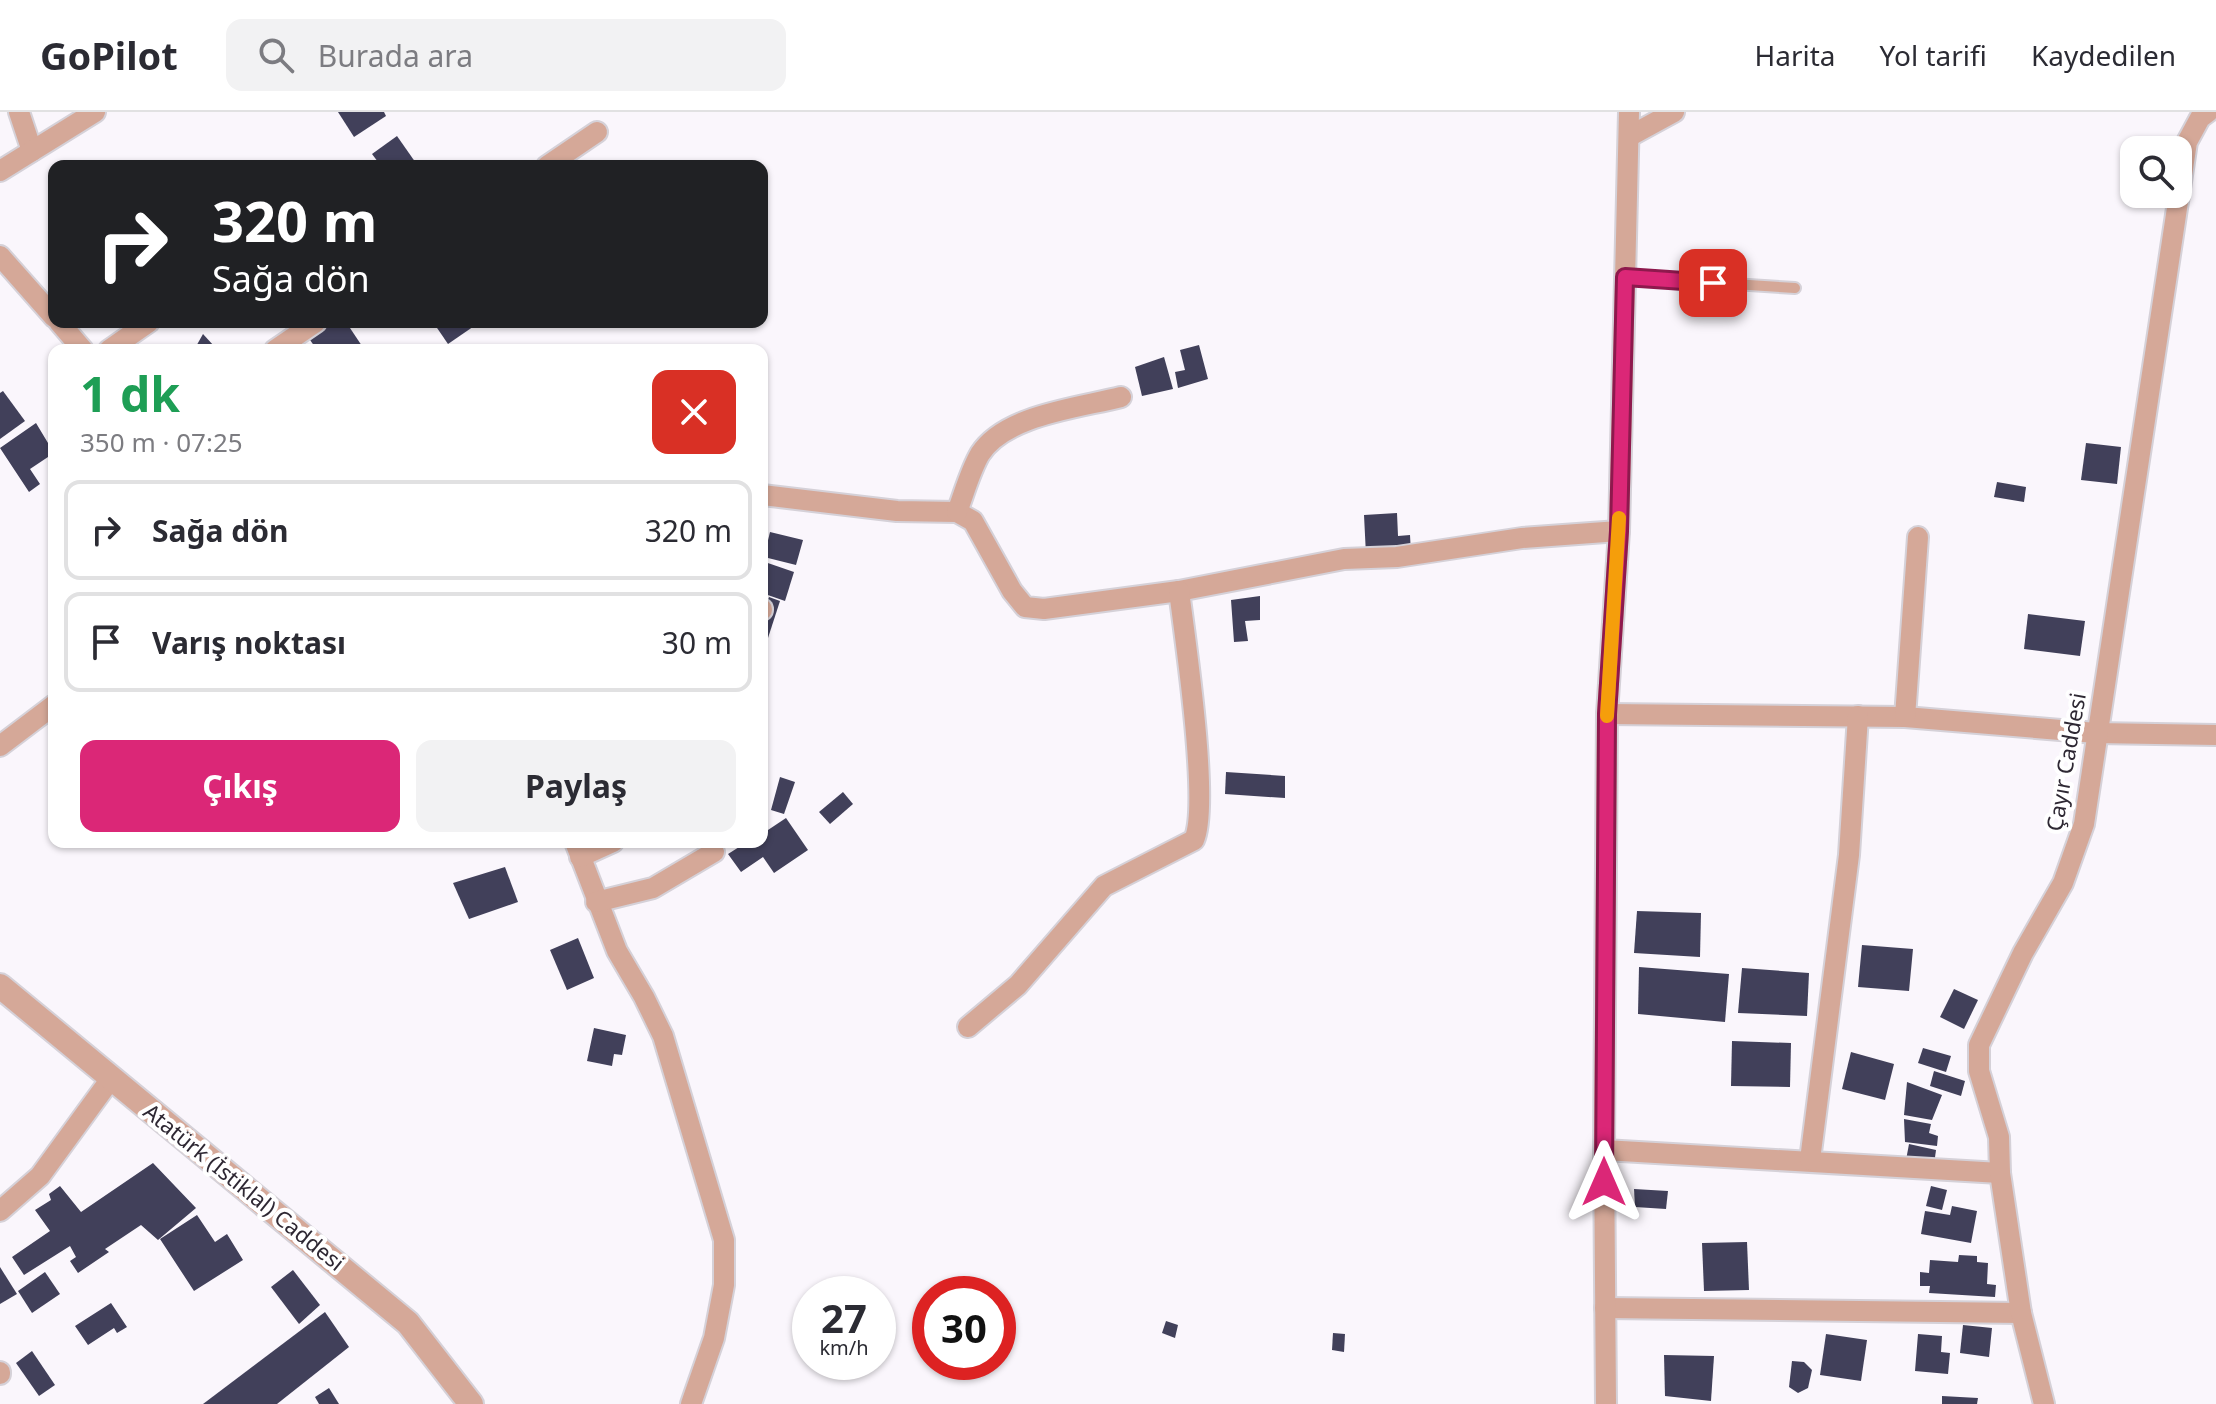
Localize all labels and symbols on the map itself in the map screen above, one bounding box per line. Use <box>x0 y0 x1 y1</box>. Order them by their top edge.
pin <box>1679 249 1747 317</box>
street label: Çayır Caddesi <box>2038 690 2092 833</box>
street label: Atatürk (İstiklal) Caddesi <box>138 1096 351 1277</box>
position arrow <box>1562 1140 1646 1224</box>
speed limit sign: 30 <box>912 1276 1016 1380</box>

